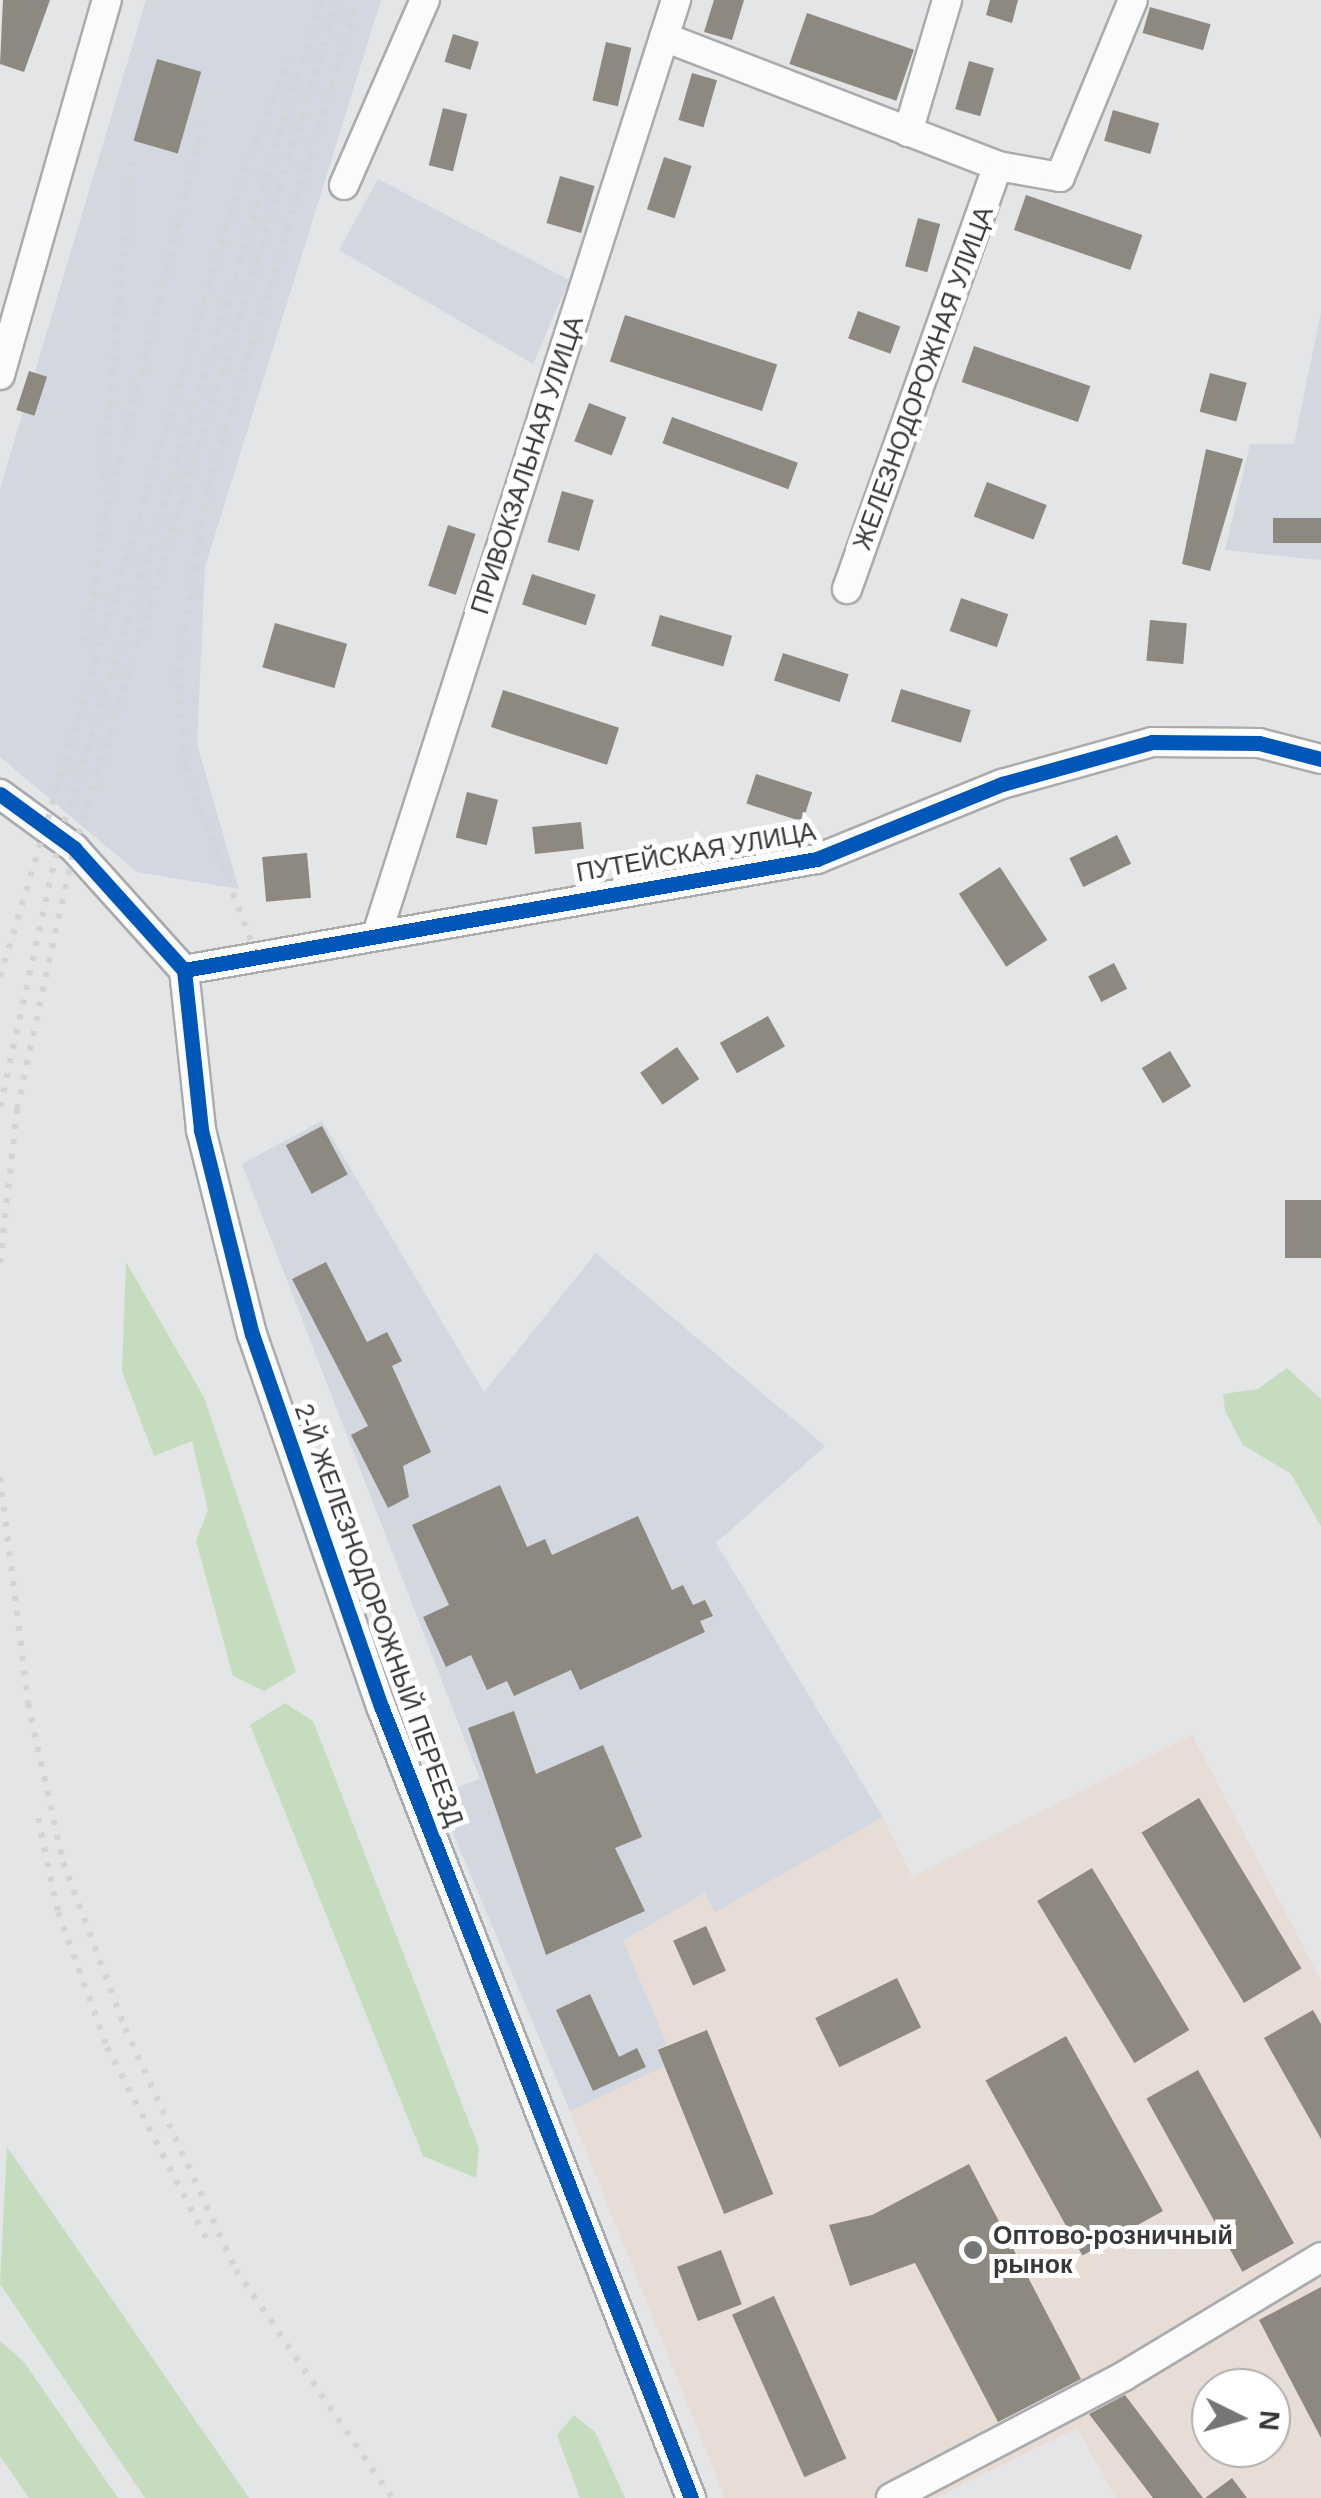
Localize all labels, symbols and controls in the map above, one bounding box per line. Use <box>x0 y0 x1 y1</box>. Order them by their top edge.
street label: ЖЕЛЕЗНОДОРОЖНАЯ УЛИЦА <box>847 202 999 554</box>
street label: ПРИВОКЗАЛЬНАЯ УЛИЦА <box>465 312 589 618</box>
street label: ПУТЕЙСКАЯ УЛИЦА <box>574 816 818 888</box>
street label: 2-Й ЖЕЛЕЗНОДОРОЖНЫЙ ПЕРЕЕЗД <box>288 1400 470 1830</box>
place label: Оптово-розничный рынок <box>993 2221 1233 2280</box>
marker: Оптово-розничный рынок <box>962 2239 984 2261</box>
north arrow <box>1191 2368 1291 2468</box>
text: N <box>1253 2409 1286 2432</box>

